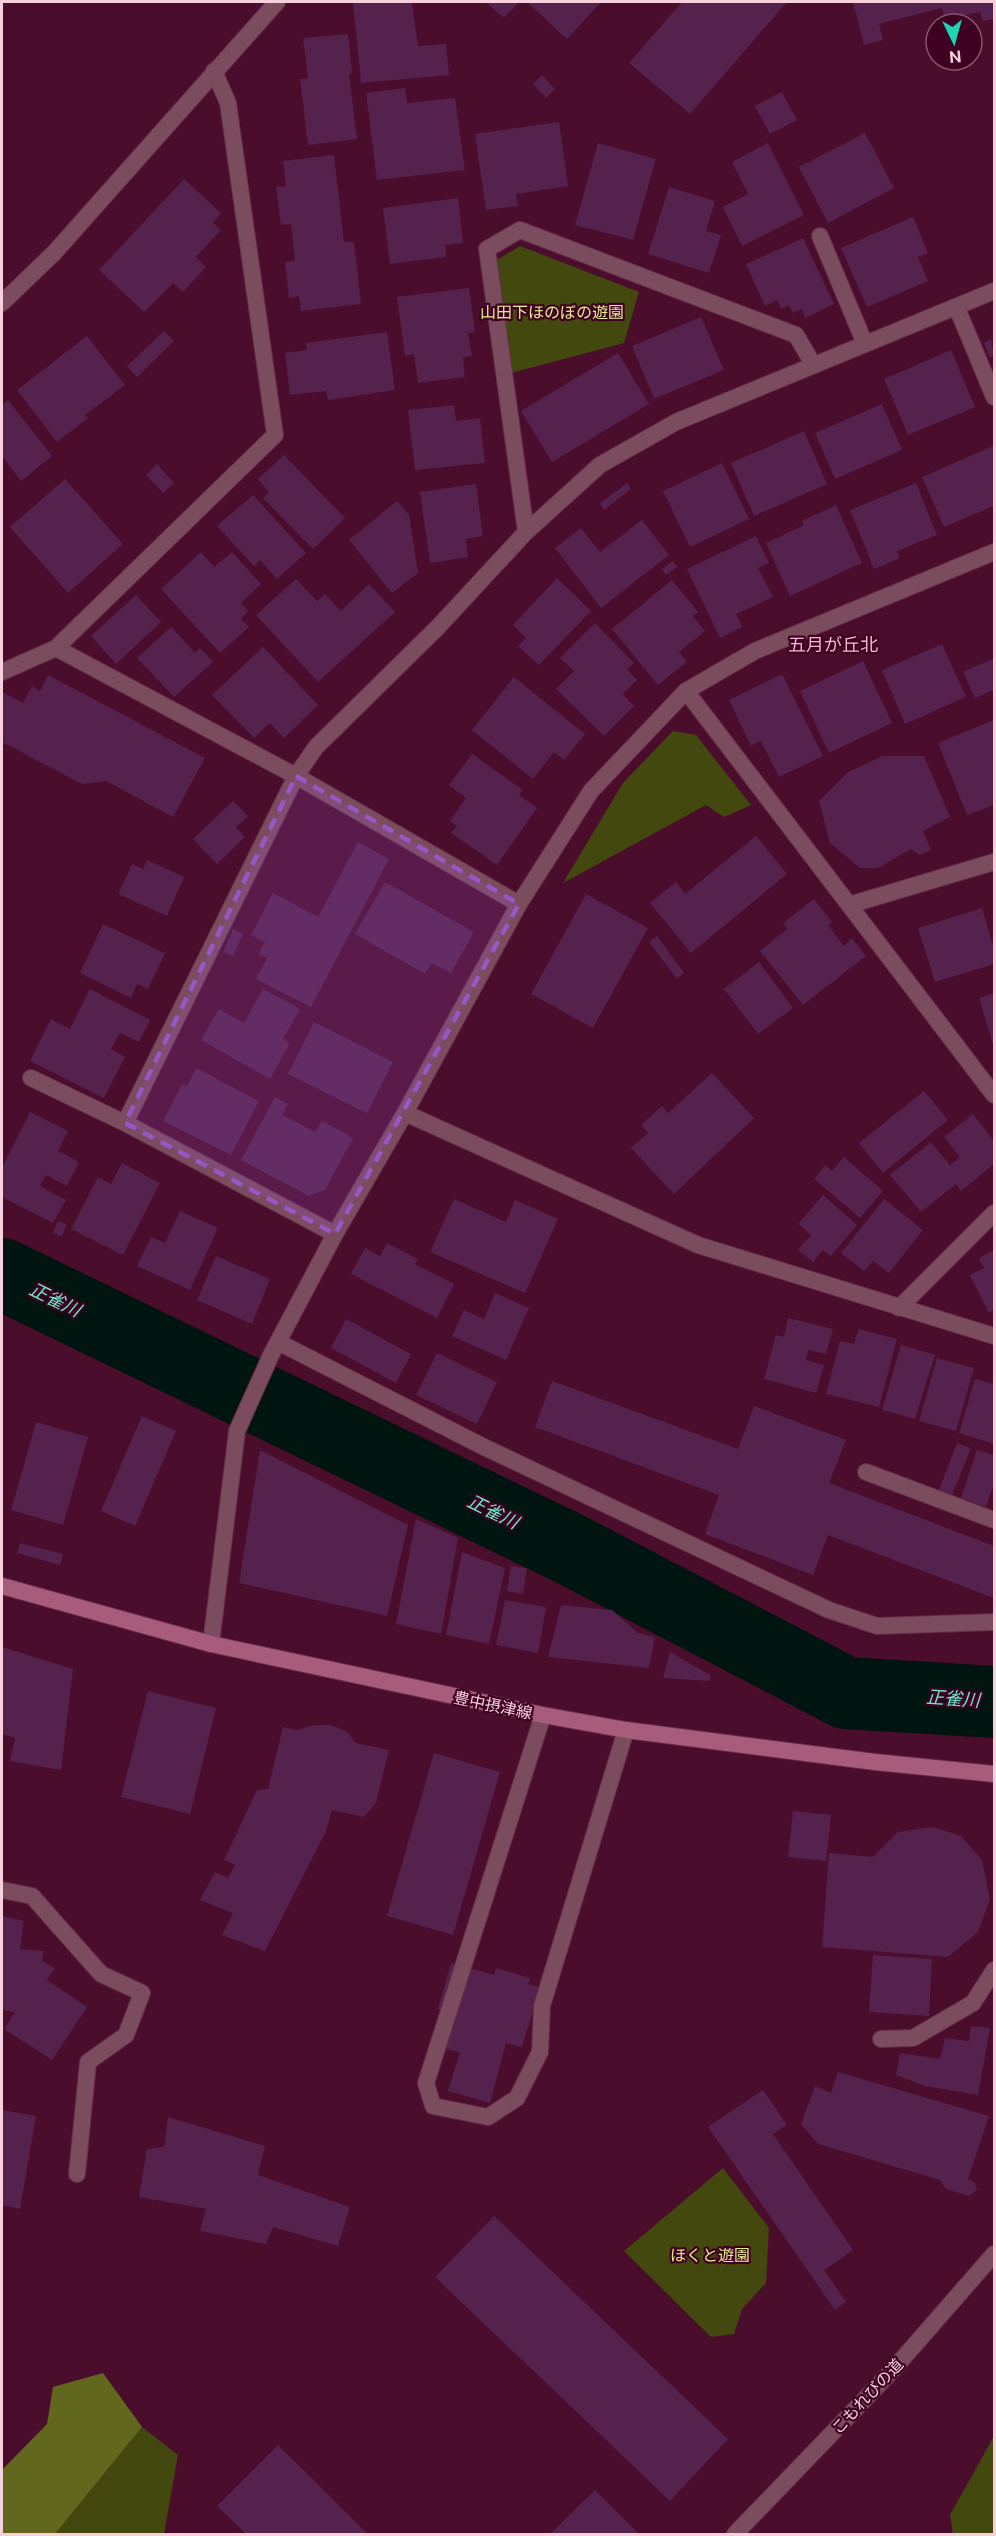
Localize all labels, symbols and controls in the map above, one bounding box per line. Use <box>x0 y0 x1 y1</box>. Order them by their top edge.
north arrow <box>924 12 984 72</box>
text: N <box>948 46 962 66</box>
park label: 山田下ほのぼの遊園 <box>480 303 624 322</box>
district label: 五月が丘北 <box>788 634 878 655</box>
water label: 正雀川 <box>26 1278 86 1322</box>
water label: 正雀川 <box>464 1490 524 1534</box>
water label: 正雀川 <box>925 1686 983 1711</box>
street label: 豊中摂津線 <box>452 1688 534 1723</box>
park label: ほくと遊園 <box>670 2246 750 2265</box>
street label: こもれびの道 <box>828 2355 907 2438</box>

